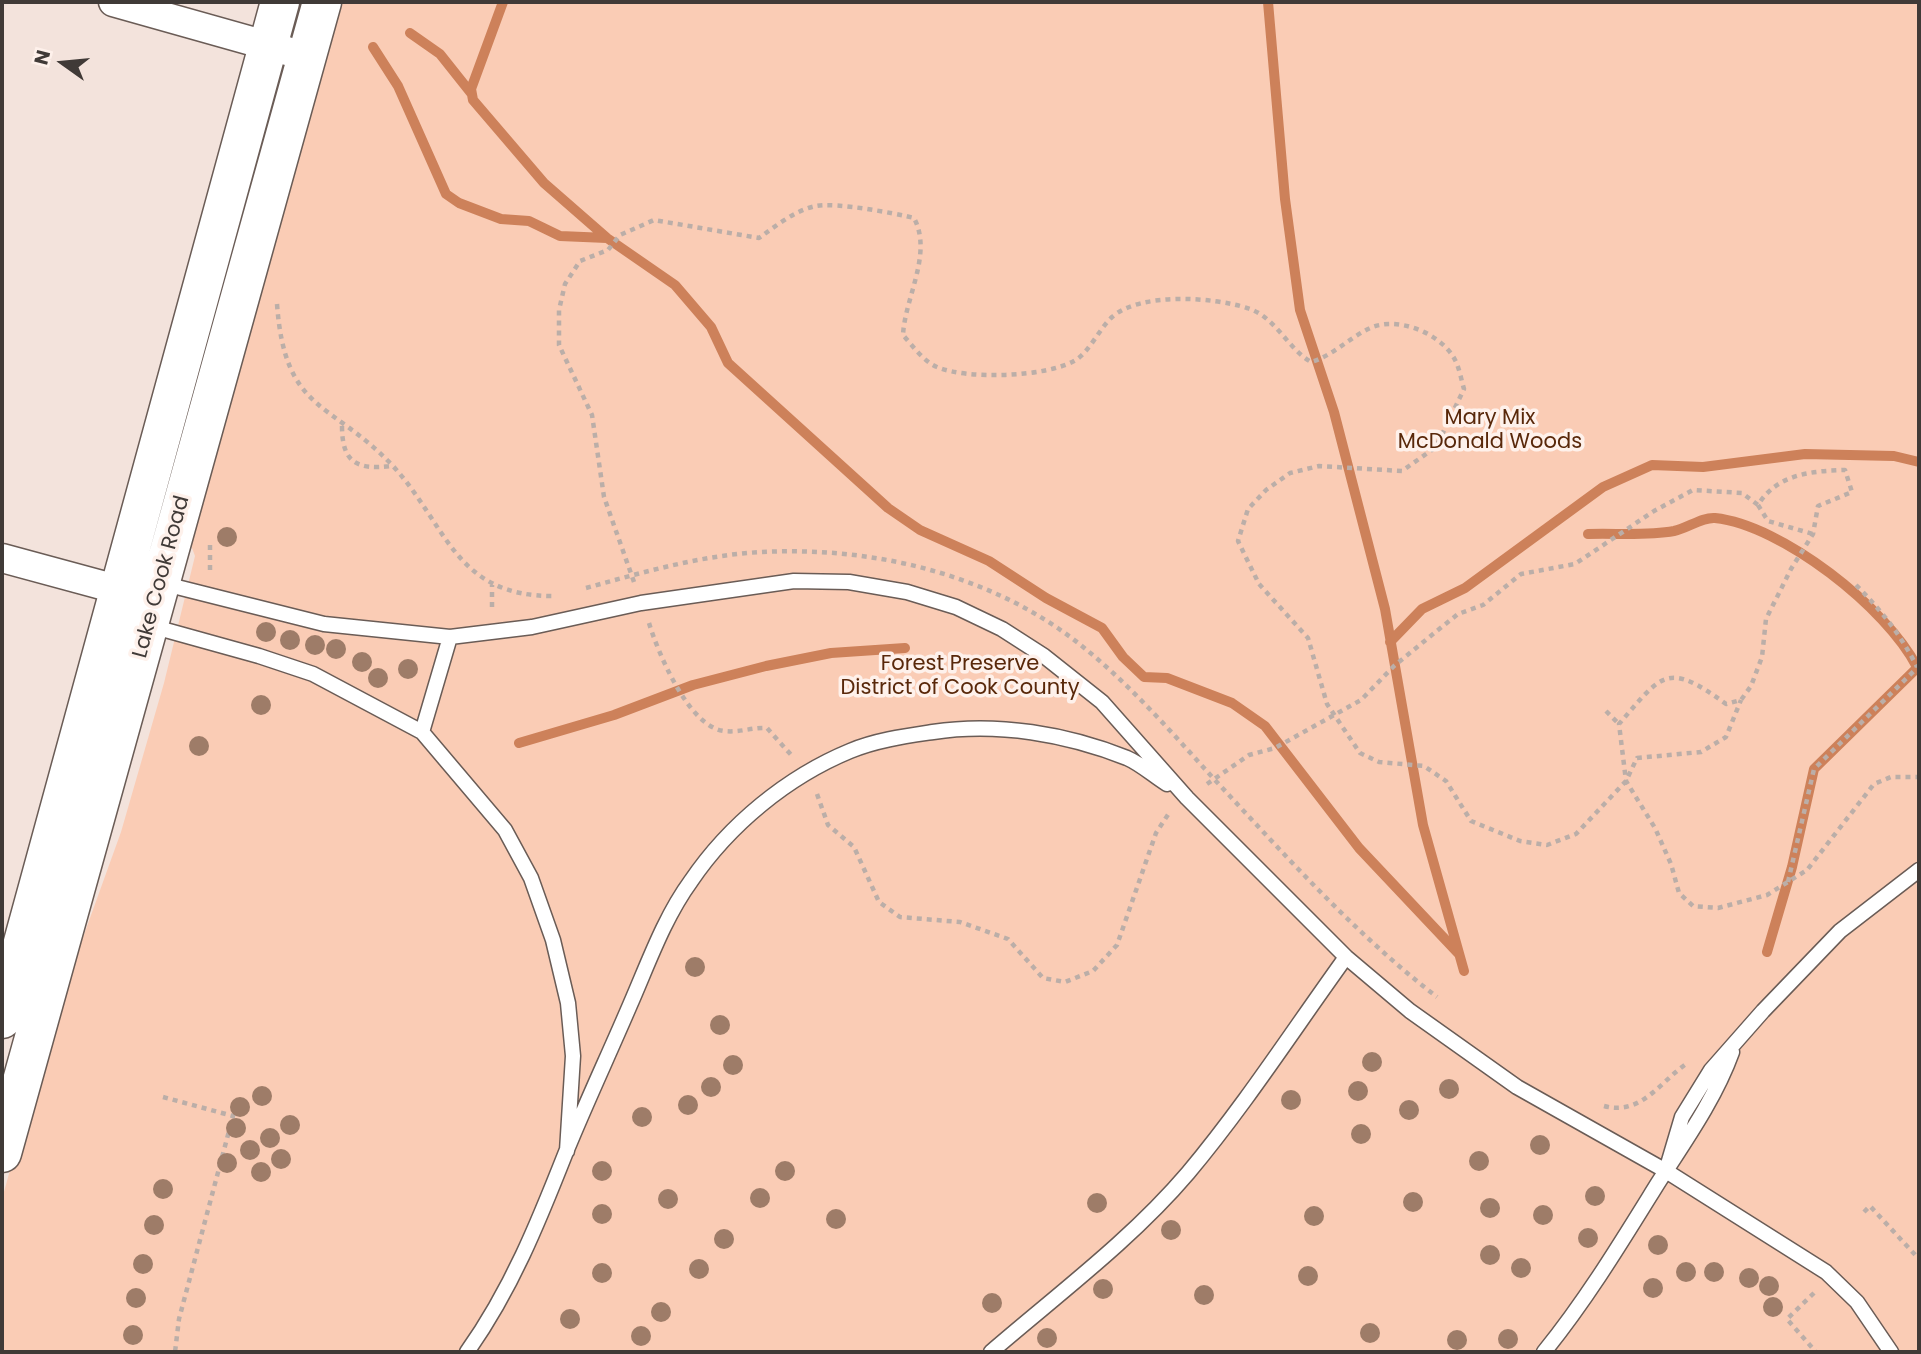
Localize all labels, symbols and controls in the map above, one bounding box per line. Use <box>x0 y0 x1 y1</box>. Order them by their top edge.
north arrow <box>28 28 98 98</box>
text: N <box>27 47 57 68</box>
park label: Mary Mix McDonald Woods <box>1398 406 1582 456</box>
street label: Lake Cook Road <box>128 493 196 661</box>
park label: Forest Preserve District of Cook County <box>840 652 1080 702</box>

